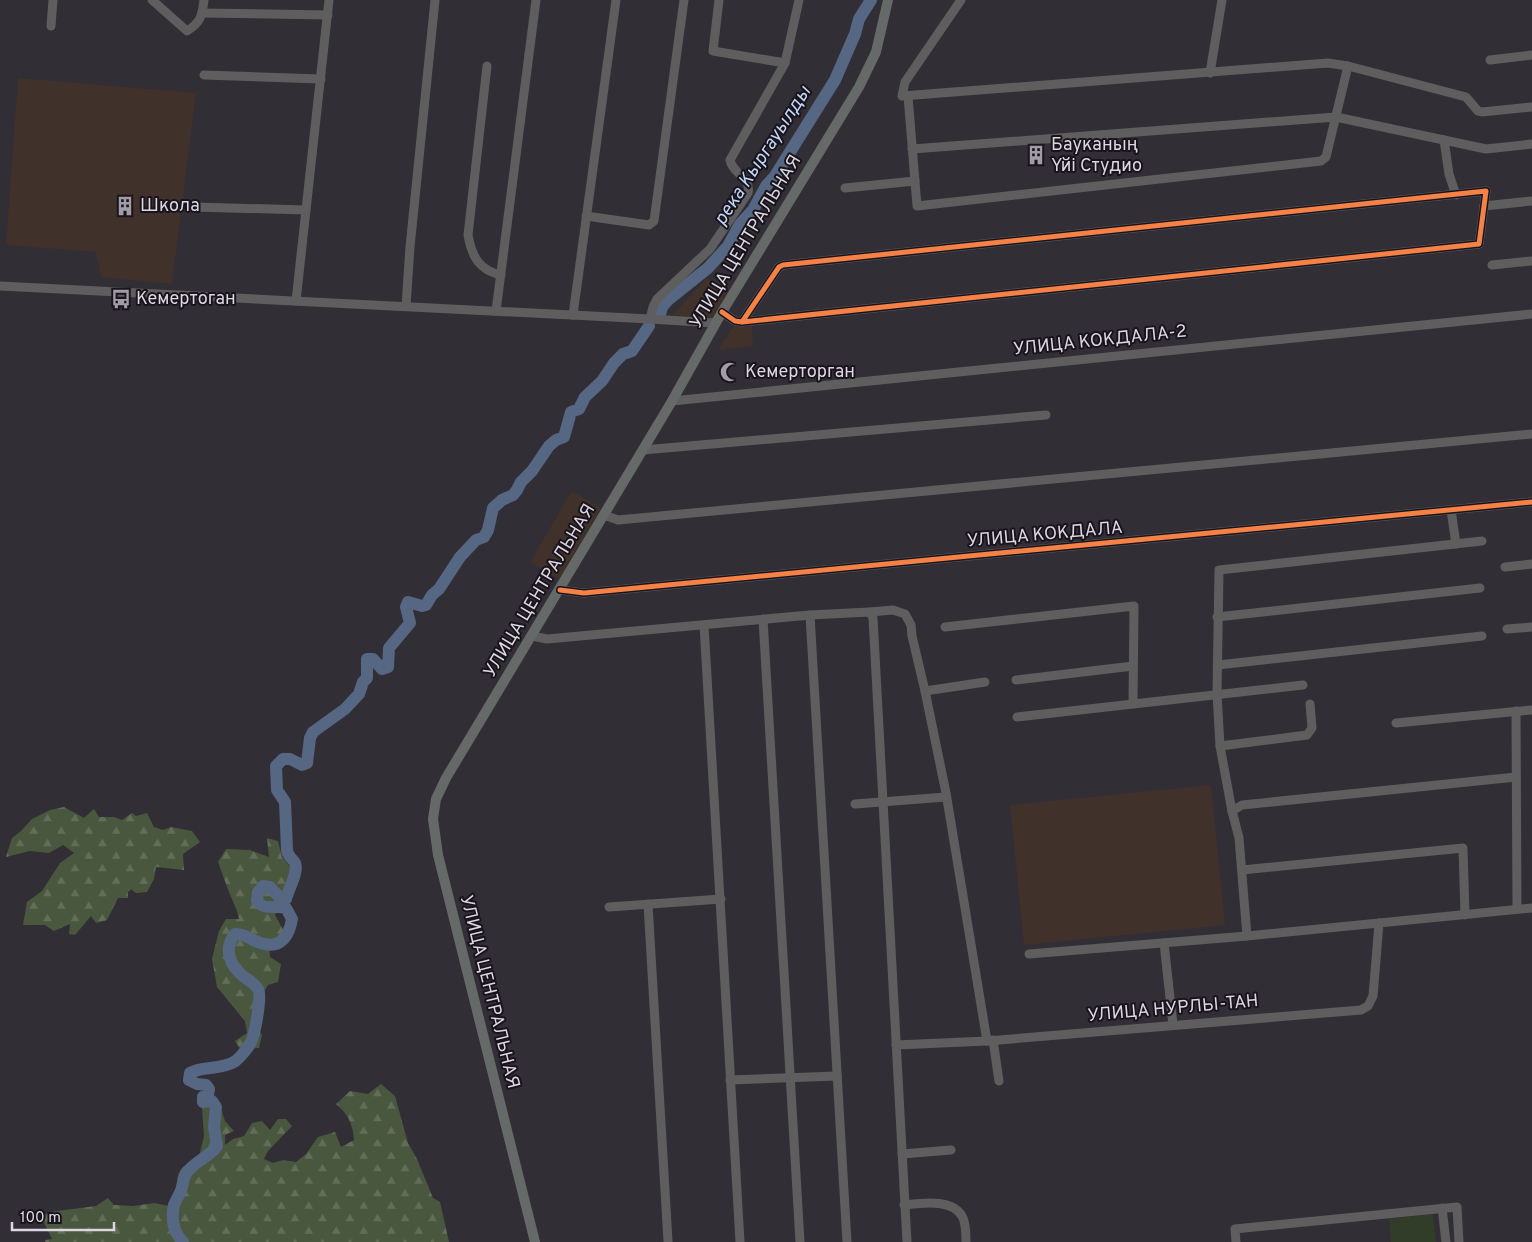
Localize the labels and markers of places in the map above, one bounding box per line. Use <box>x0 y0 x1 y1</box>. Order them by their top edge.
place label: Бауканың Үйі Студио <box>1051 134 1142 178</box>
building icon: Бауканың Үйі Студио <box>1025 144 1047 166</box>
building icon: Школа <box>114 195 136 217</box>
place label: Школа <box>140 195 200 218</box>
bus stop icon: Кемертоган <box>110 288 132 310</box>
place label: Кемертоган <box>136 288 236 311</box>
mosque icon: Кемерторган <box>719 361 741 383</box>
place label: Кемерторган <box>745 361 855 384</box>

